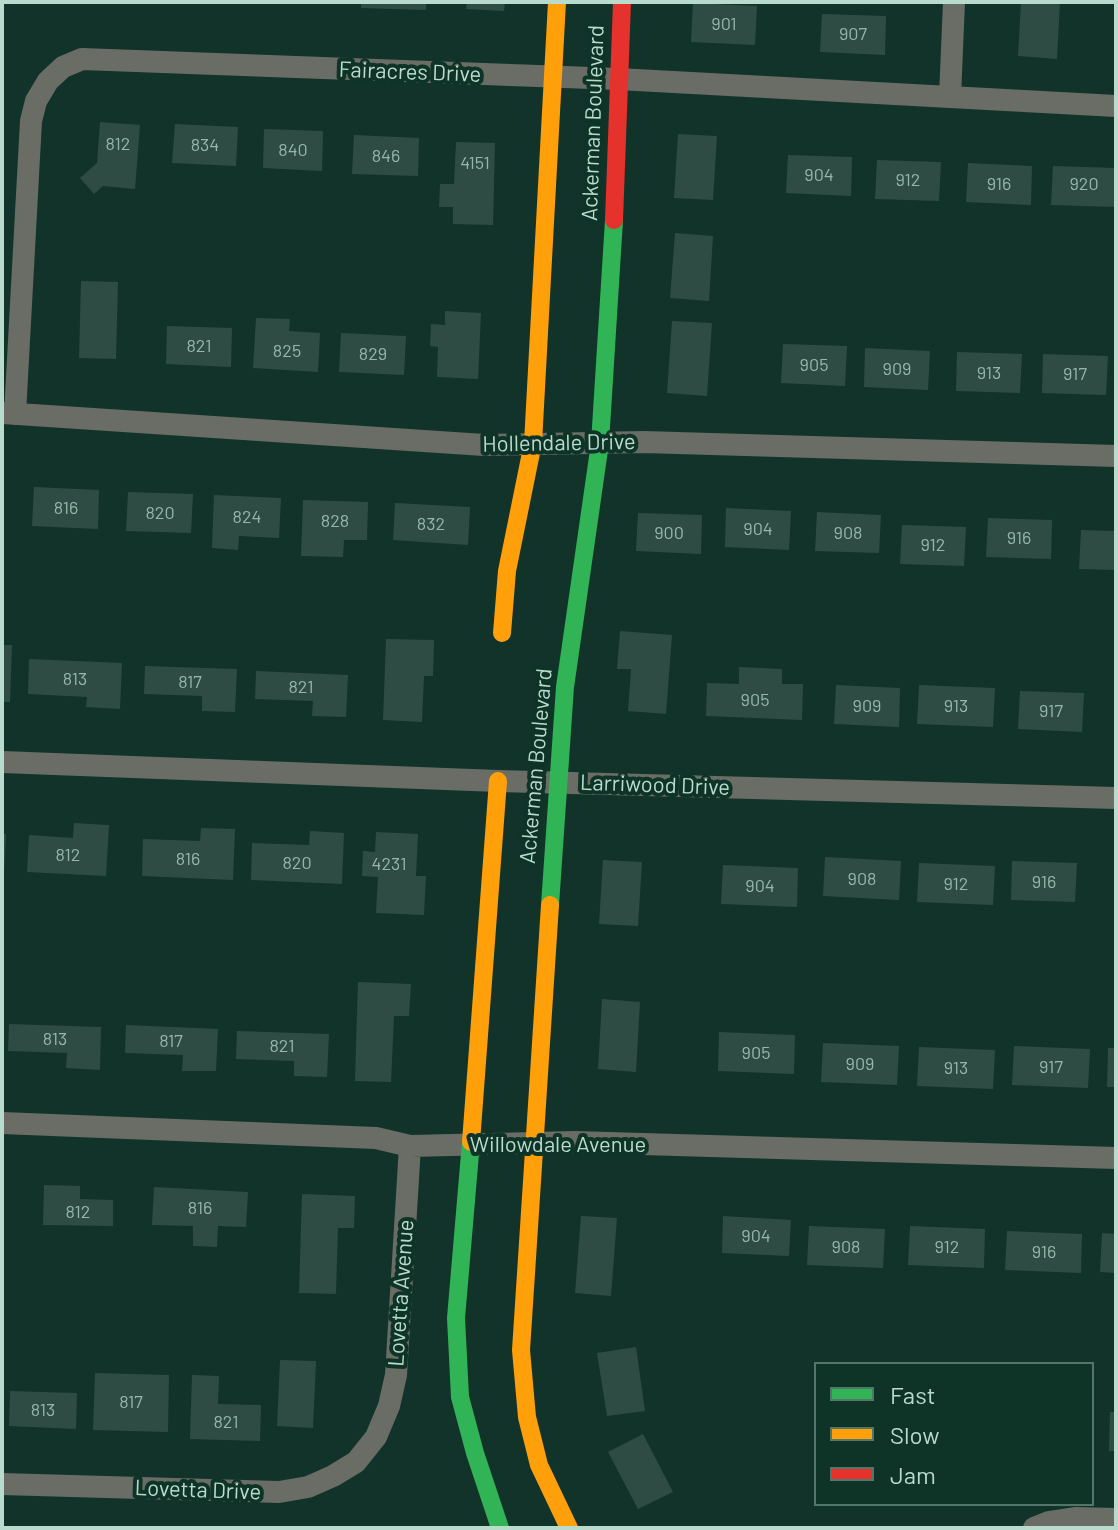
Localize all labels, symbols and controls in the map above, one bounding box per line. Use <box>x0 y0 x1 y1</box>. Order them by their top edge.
house number: 901 <box>711 13 737 35</box>
house number: 907 <box>839 23 867 45</box>
street label: Ackerman Boulevard <box>576 25 610 221</box>
street label: Fairacres Drive <box>338 56 482 88</box>
house number: 812 <box>106 133 130 155</box>
house number: 834 <box>191 134 219 156</box>
house number: 840 <box>278 139 308 161</box>
house number: 846 <box>372 145 400 167</box>
house number: 4151 <box>460 152 490 174</box>
house number: 904 <box>804 164 834 186</box>
house number: 912 <box>896 169 920 191</box>
house number: 916 <box>987 173 1011 195</box>
house number: 920 <box>1069 173 1099 195</box>
house number: 821 <box>186 335 212 357</box>
house number: 825 <box>273 340 301 362</box>
house number: 829 <box>359 343 387 365</box>
house number: 905 <box>800 354 828 376</box>
house number: 909 <box>883 358 911 380</box>
house number: 913 <box>977 362 1001 384</box>
house number: 917 <box>1063 363 1087 385</box>
street label: Hollendale Drive <box>482 428 636 458</box>
house number: 816 <box>54 497 78 519</box>
house number: 820 <box>145 502 175 524</box>
house number: 824 <box>233 506 261 528</box>
house number: 828 <box>321 510 349 532</box>
house number: 832 <box>417 513 445 535</box>
house number: 904 <box>743 518 773 540</box>
house number: 900 <box>654 522 684 544</box>
house number: 908 <box>834 522 862 544</box>
house number: 916 <box>1007 527 1031 549</box>
house number: 912 <box>921 534 945 556</box>
street label: Ackerman Boulevard <box>514 667 558 865</box>
house number: 813 <box>63 668 87 690</box>
house number: 817 <box>178 671 202 693</box>
house number: 821 <box>288 676 314 698</box>
house number: 905 <box>741 689 769 711</box>
house number: 909 <box>853 695 881 717</box>
house number: 913 <box>944 695 968 717</box>
house number: 917 <box>1039 700 1063 722</box>
street label: Larriwood Drive <box>579 769 731 801</box>
house number: 812 <box>56 844 80 866</box>
house number: 816 <box>176 848 200 870</box>
house number: 820 <box>282 852 312 874</box>
house number: 4231 <box>372 853 406 875</box>
house number: 908 <box>848 868 876 890</box>
house number: 916 <box>1032 871 1056 893</box>
house number: 912 <box>944 873 968 895</box>
house number: 904 <box>745 875 775 897</box>
house number: 813 <box>43 1028 67 1050</box>
house number: 817 <box>159 1030 183 1052</box>
house number: 821 <box>269 1035 295 1057</box>
house number: 905 <box>742 1042 770 1064</box>
house number: 909 <box>846 1053 874 1075</box>
house number: 917 <box>1039 1056 1063 1078</box>
house number: 913 <box>944 1057 968 1079</box>
street label: Willowdale Avenue <box>470 1132 646 1158</box>
house number: 816 <box>188 1197 212 1219</box>
house number: 812 <box>66 1201 90 1223</box>
street label: Lovetta Avenue <box>383 1219 419 1367</box>
house number: 904 <box>741 1225 771 1247</box>
house number: 908 <box>832 1236 860 1258</box>
house number: 912 <box>935 1236 959 1258</box>
house number: 916 <box>1032 1241 1056 1263</box>
legend <box>814 1362 1094 1506</box>
text: Fast <box>890 1380 935 1409</box>
house number: 817 <box>119 1391 143 1413</box>
house number: 813 <box>31 1399 55 1421</box>
house number: 821 <box>213 1411 239 1433</box>
text: Slow <box>890 1420 939 1449</box>
text: Jam <box>890 1460 936 1489</box>
street label: Lovetta Drive <box>134 1475 262 1505</box>

